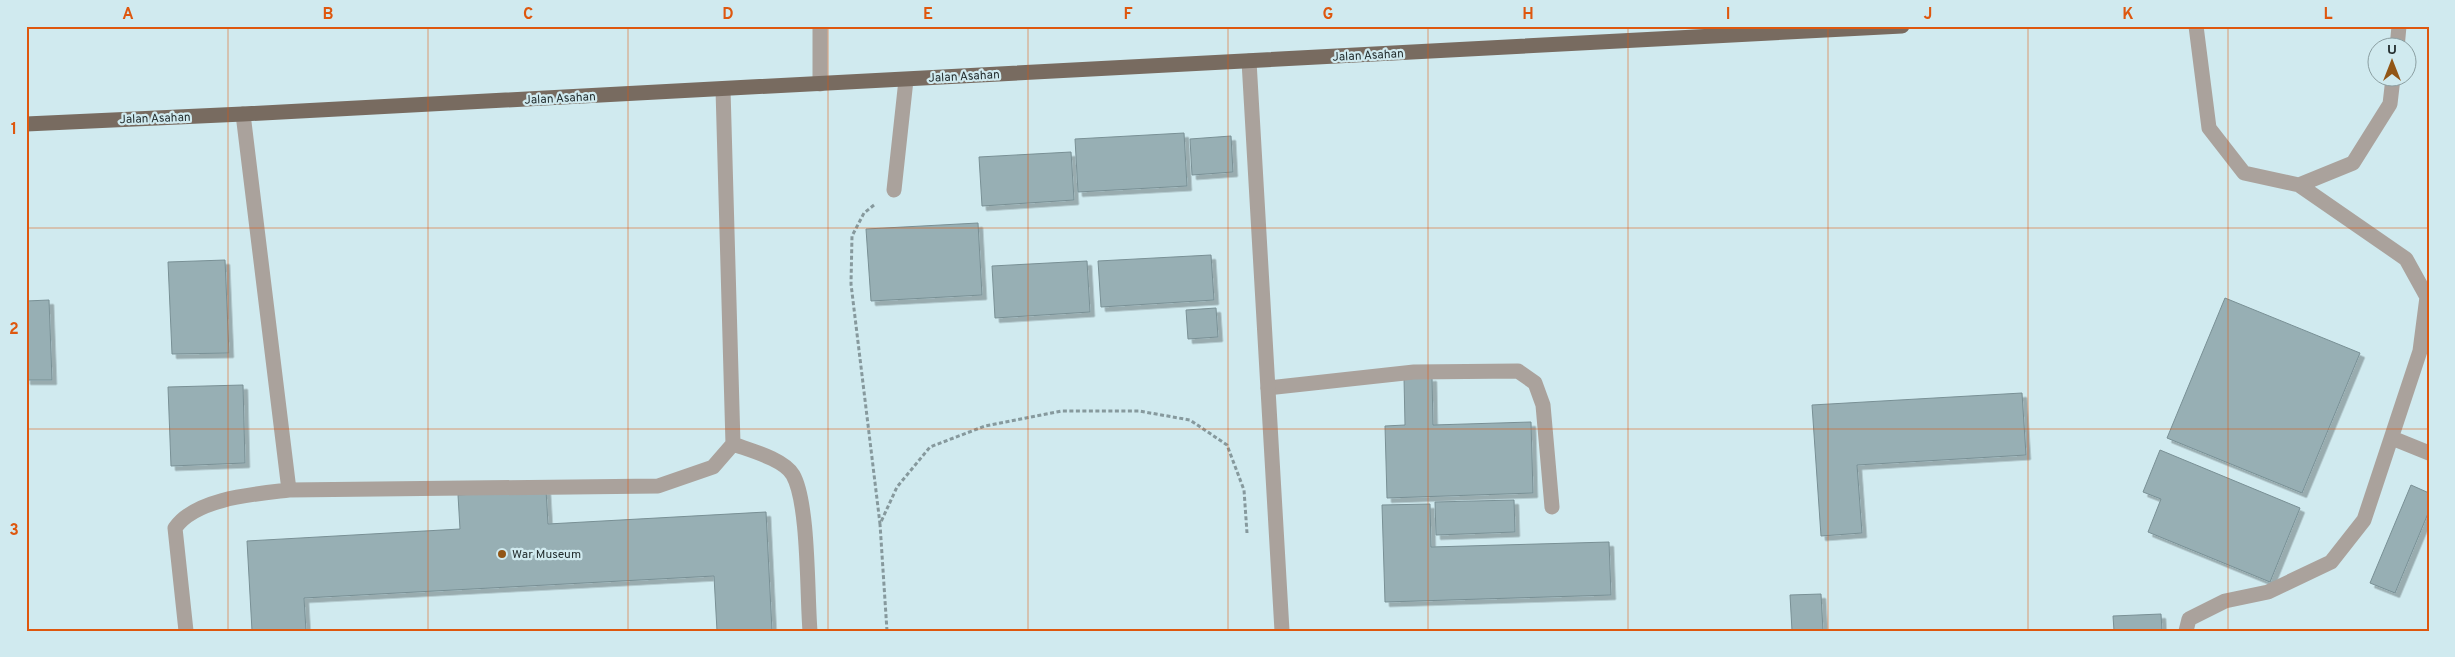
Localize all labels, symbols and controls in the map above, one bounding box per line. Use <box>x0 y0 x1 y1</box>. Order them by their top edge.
text: A <box>122 5 134 25</box>
text: B <box>322 5 334 25</box>
text: C <box>523 5 533 25</box>
text: D <box>722 5 734 25</box>
text: E <box>923 5 933 25</box>
text: F <box>1123 5 1133 25</box>
text: G <box>1323 5 1333 25</box>
text: H <box>1522 5 1534 25</box>
text: I <box>1726 5 1730 25</box>
text: J <box>1924 5 1932 25</box>
text: K <box>2122 5 2134 25</box>
text: L <box>2323 5 2333 25</box>
north arrow <box>2368 38 2418 88</box>
text: U <box>2387 42 2397 59</box>
street label: Jalan Asahan <box>1332 46 1404 66</box>
street label: Jalan Asahan <box>928 67 1000 87</box>
street label: Jalan Asahan <box>524 89 596 109</box>
street label: Jalan Asahan <box>119 110 191 128</box>
text: 1 <box>11 120 17 140</box>
text: 2 <box>9 320 19 340</box>
text: 3 <box>9 521 19 541</box>
place label: War Museum <box>512 547 581 563</box>
marker: War Museum <box>496 548 508 560</box>

